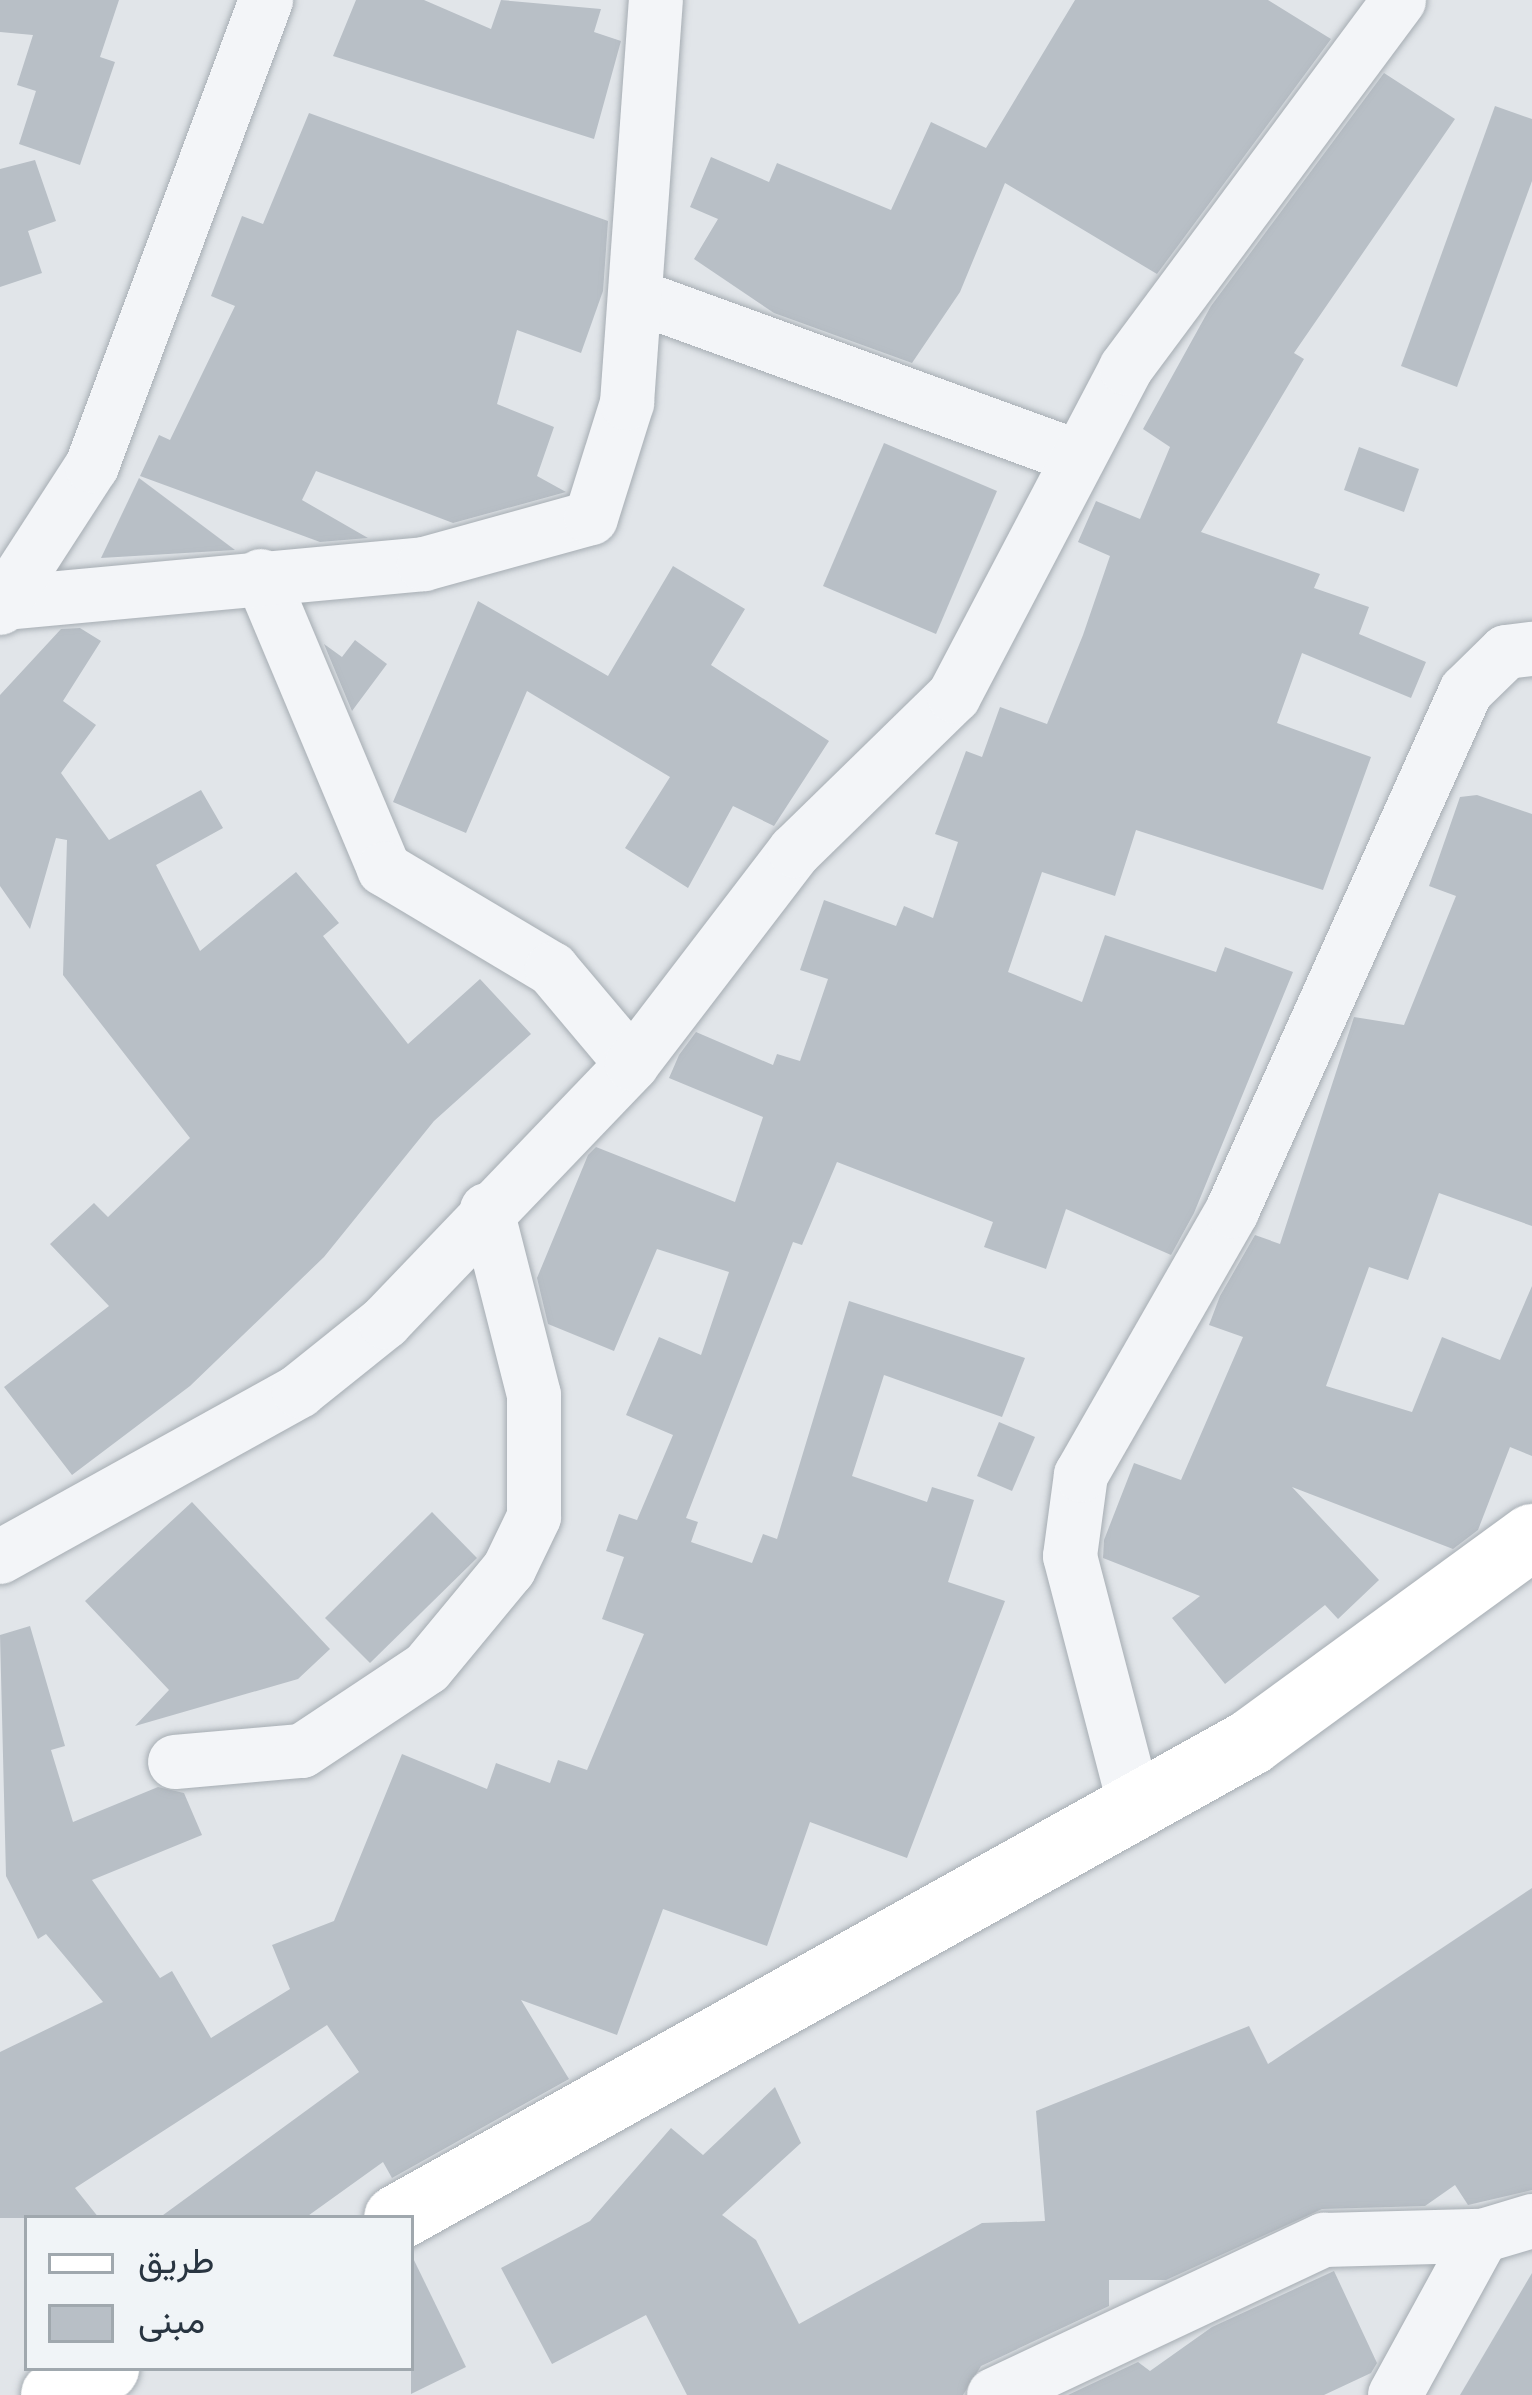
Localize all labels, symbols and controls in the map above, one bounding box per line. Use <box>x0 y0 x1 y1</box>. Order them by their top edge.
legend <box>24 2215 414 2371</box>
text: طريق <box>138 2235 214 2284</box>
text: مبنى <box>138 2295 205 2344</box>

